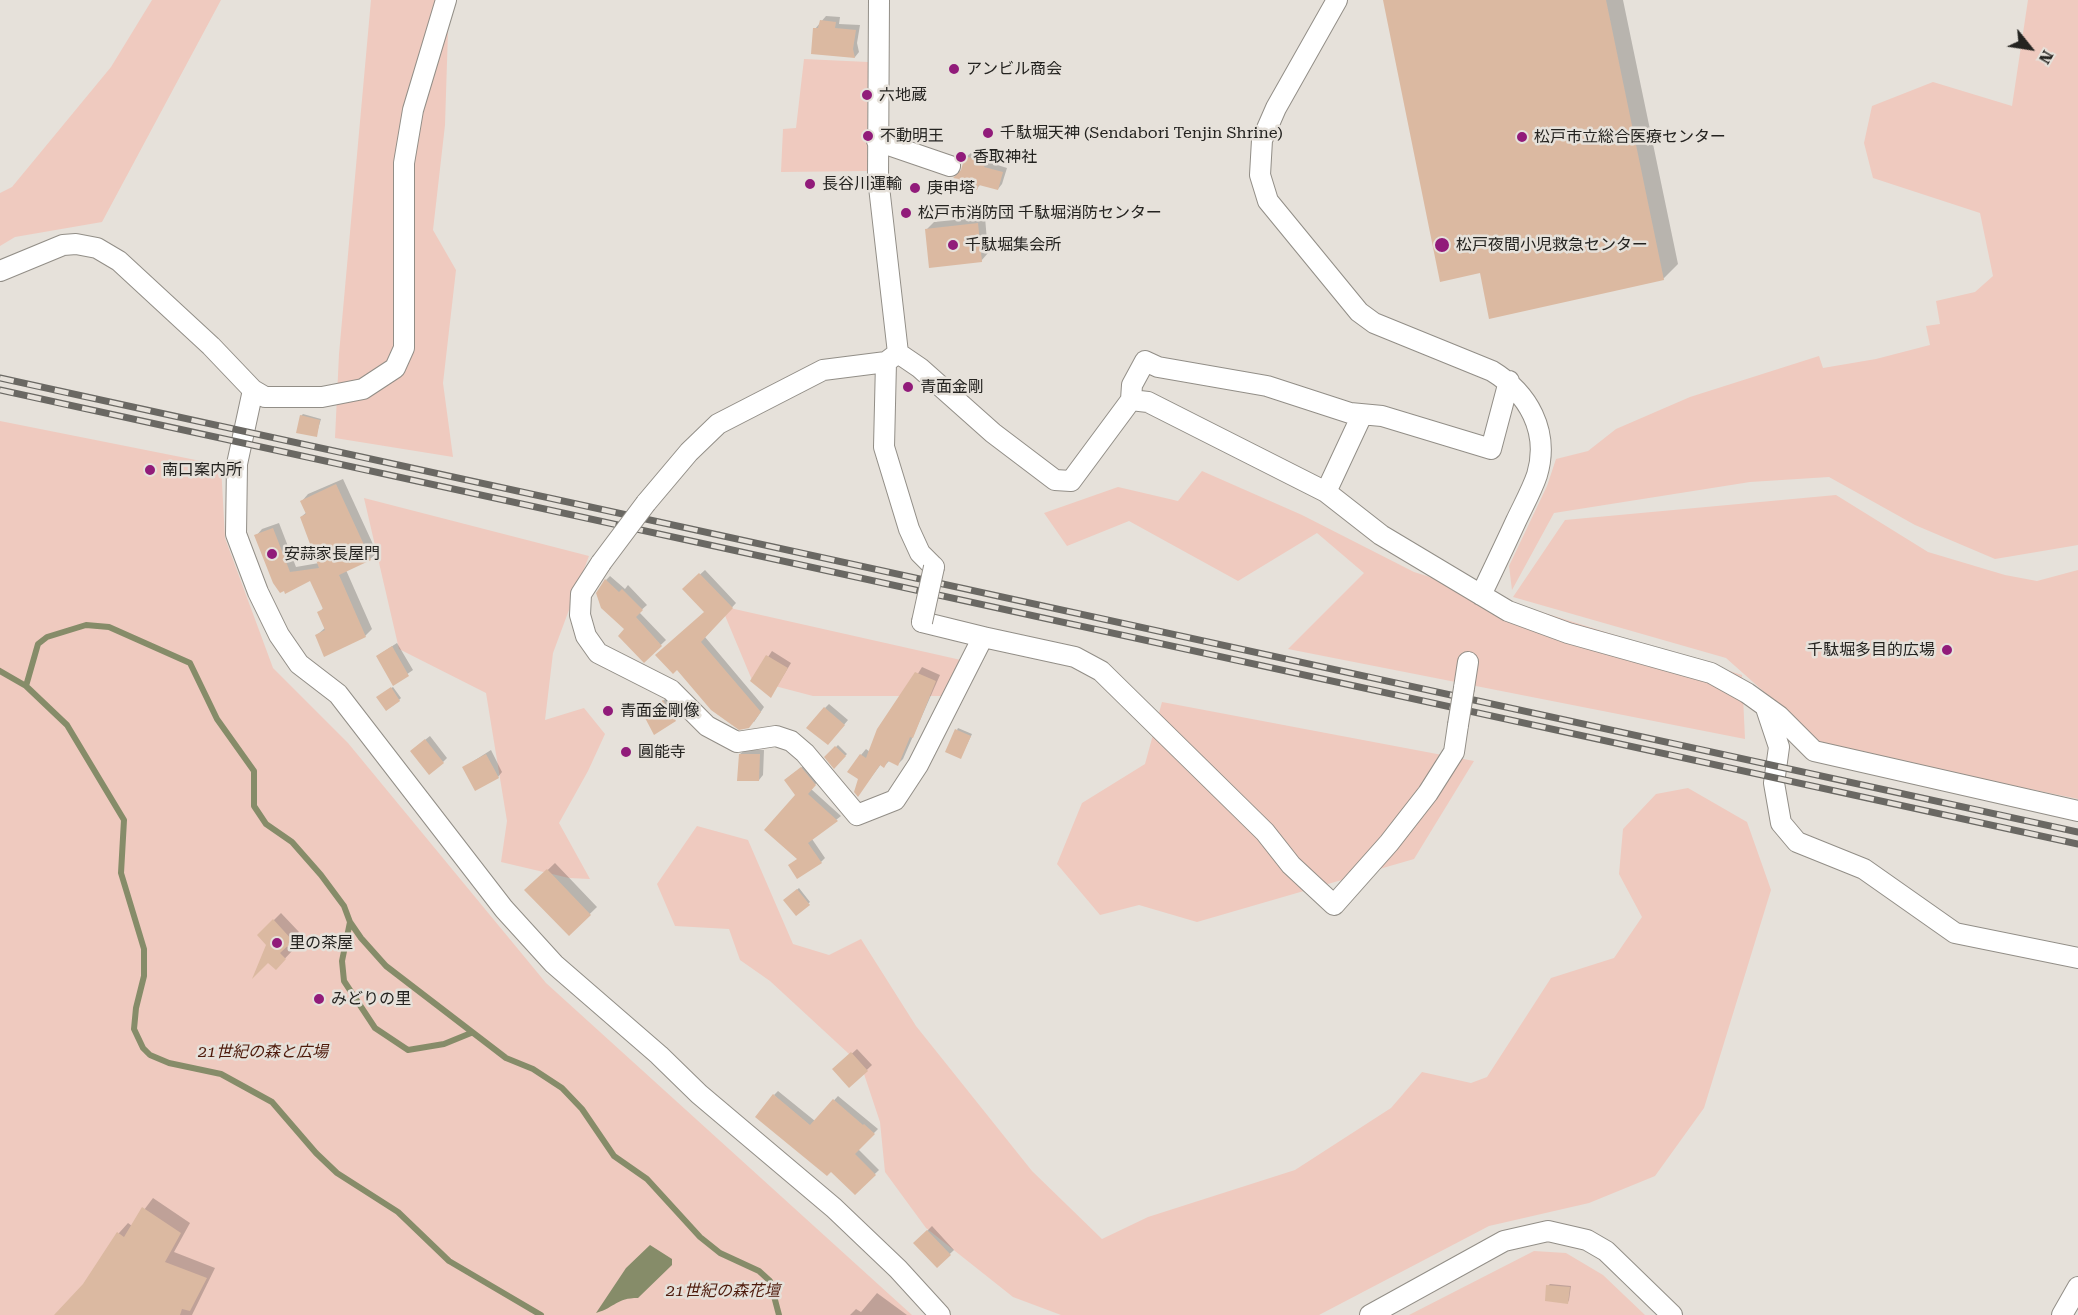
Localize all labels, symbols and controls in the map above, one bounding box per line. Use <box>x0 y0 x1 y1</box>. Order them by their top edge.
north arrow <box>2000 18 2060 78</box>
text: N <box>2035 47 2057 67</box>
place label: アンビル商会 <box>966 59 1062 79</box>
marker: アンビル商会 <box>947 62 961 76</box>
place label: 六地蔵 <box>879 85 927 105</box>
marker: 六地蔵 <box>860 88 874 102</box>
place label: 千駄堀天神 (Sendabori Tenjin Shrine) <box>1000 123 1283 143</box>
place label: 不動明王 <box>880 126 944 146</box>
marker: 千駄堀天神 (Sendabori Tenjin Shrine) <box>981 126 995 140</box>
place label: 松戸市立総合医療センター <box>1534 127 1726 147</box>
marker: 不動明王 <box>861 129 875 143</box>
marker: 松戸市立総合医療センター <box>1515 130 1529 144</box>
place label: 香取神社 <box>973 147 1037 167</box>
marker: 香取神社 <box>954 150 968 164</box>
place label: 長谷川運輸 <box>822 174 902 194</box>
marker: 長谷川運輸 <box>803 177 817 191</box>
place label: 庚申塔 <box>927 178 975 198</box>
marker: 庚申塔 <box>908 181 922 195</box>
place label: 松戸市消防団 千駄堀消防センター <box>918 203 1162 223</box>
marker: 松戸市消防団 千駄堀消防センター <box>899 206 913 220</box>
place label: 千駄堀集会所 <box>965 235 1061 255</box>
place label: 松戸夜間小児救急センター <box>1456 235 1648 255</box>
marker: 松戸夜間小児救急センター <box>1433 236 1451 254</box>
marker: 千駄堀集会所 <box>946 238 960 252</box>
place label: 青面金剛 <box>920 377 984 397</box>
marker: 青面金剛 <box>901 380 915 394</box>
place label: 南口案内所 <box>162 460 242 480</box>
marker: 南口案内所 <box>143 463 157 477</box>
place label: 安蒜家長屋門 <box>284 544 380 564</box>
marker: 安蒜家長屋門 <box>265 547 279 561</box>
place label: 千駄堀多目的広場 <box>1807 640 1935 660</box>
marker: 千駄堀多目的広場 <box>1940 643 1954 657</box>
place label: 青面金剛像 <box>620 701 700 721</box>
marker: 青面金剛像 <box>601 704 615 718</box>
place label: 圓能寺 <box>638 742 686 762</box>
marker: 圓能寺 <box>619 745 633 759</box>
place label: 里の茶屋 <box>289 933 353 953</box>
marker: 里の茶屋 <box>270 936 284 950</box>
place label: みどりの里 <box>331 989 411 1009</box>
marker: みどりの里 <box>312 992 326 1006</box>
park label: 21世紀の森と広場 <box>198 1042 328 1062</box>
park label: 21世紀の森花壇 <box>666 1281 780 1301</box>

